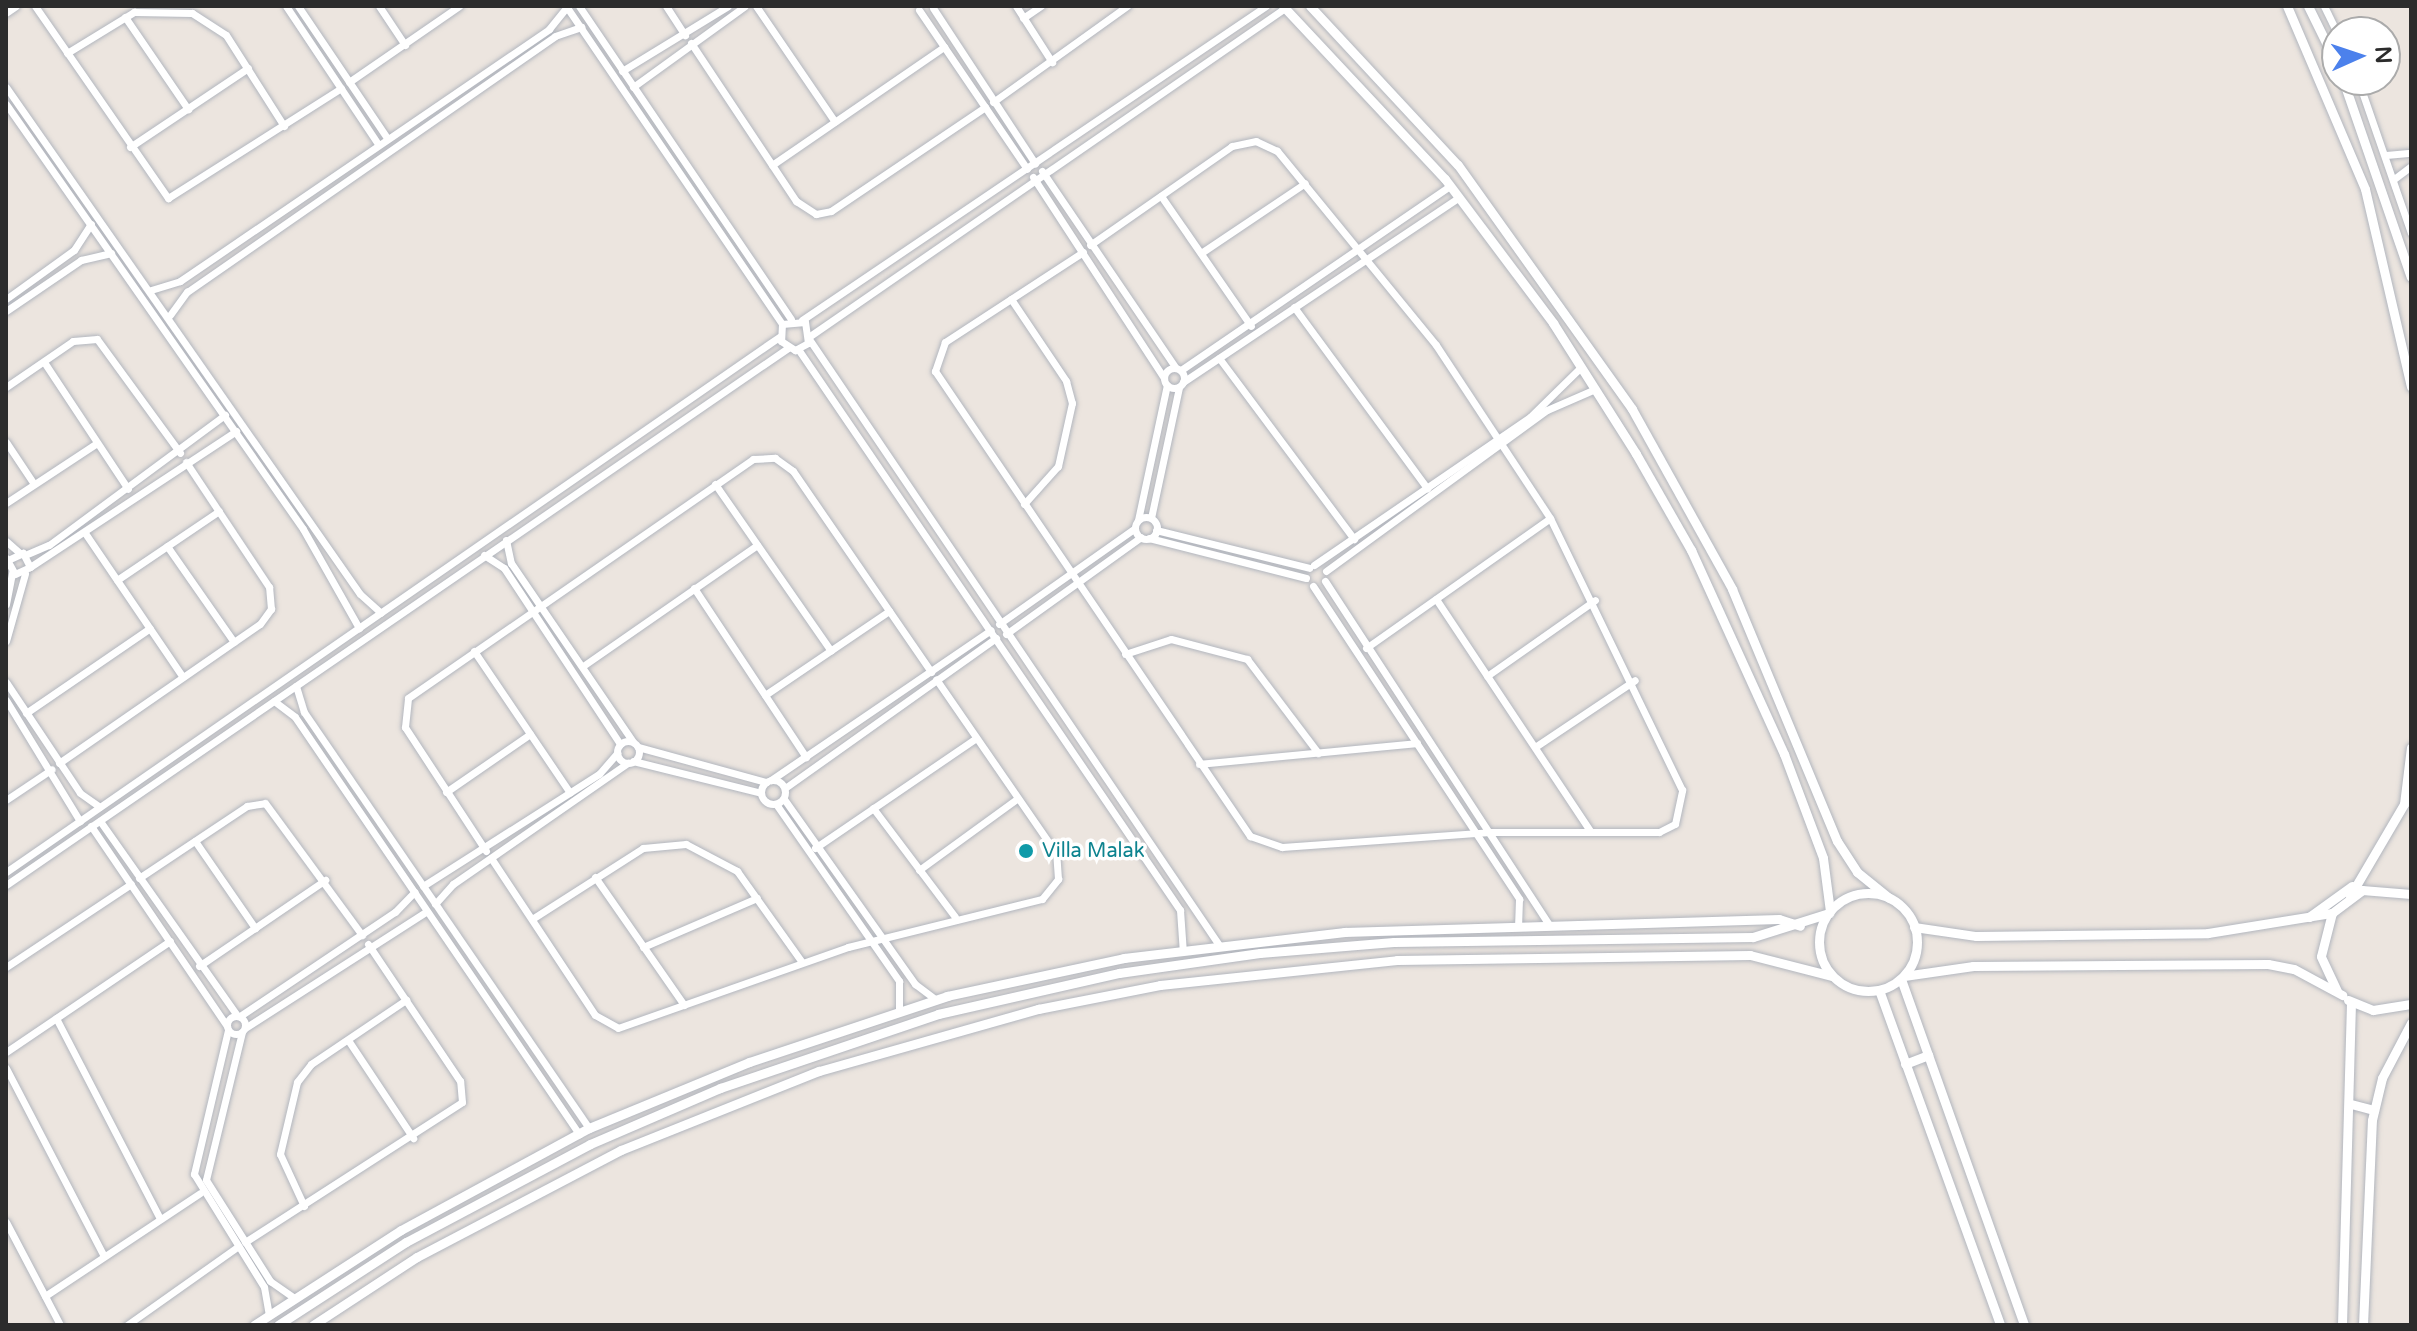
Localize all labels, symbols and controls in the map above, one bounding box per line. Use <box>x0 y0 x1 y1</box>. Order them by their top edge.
north arrow <box>2321 16 2401 96</box>
text: N <box>2370 45 2396 64</box>
place label: Villa Malak <box>1042 839 1145 863</box>
marker: Villa Malak <box>1017 842 1035 860</box>

